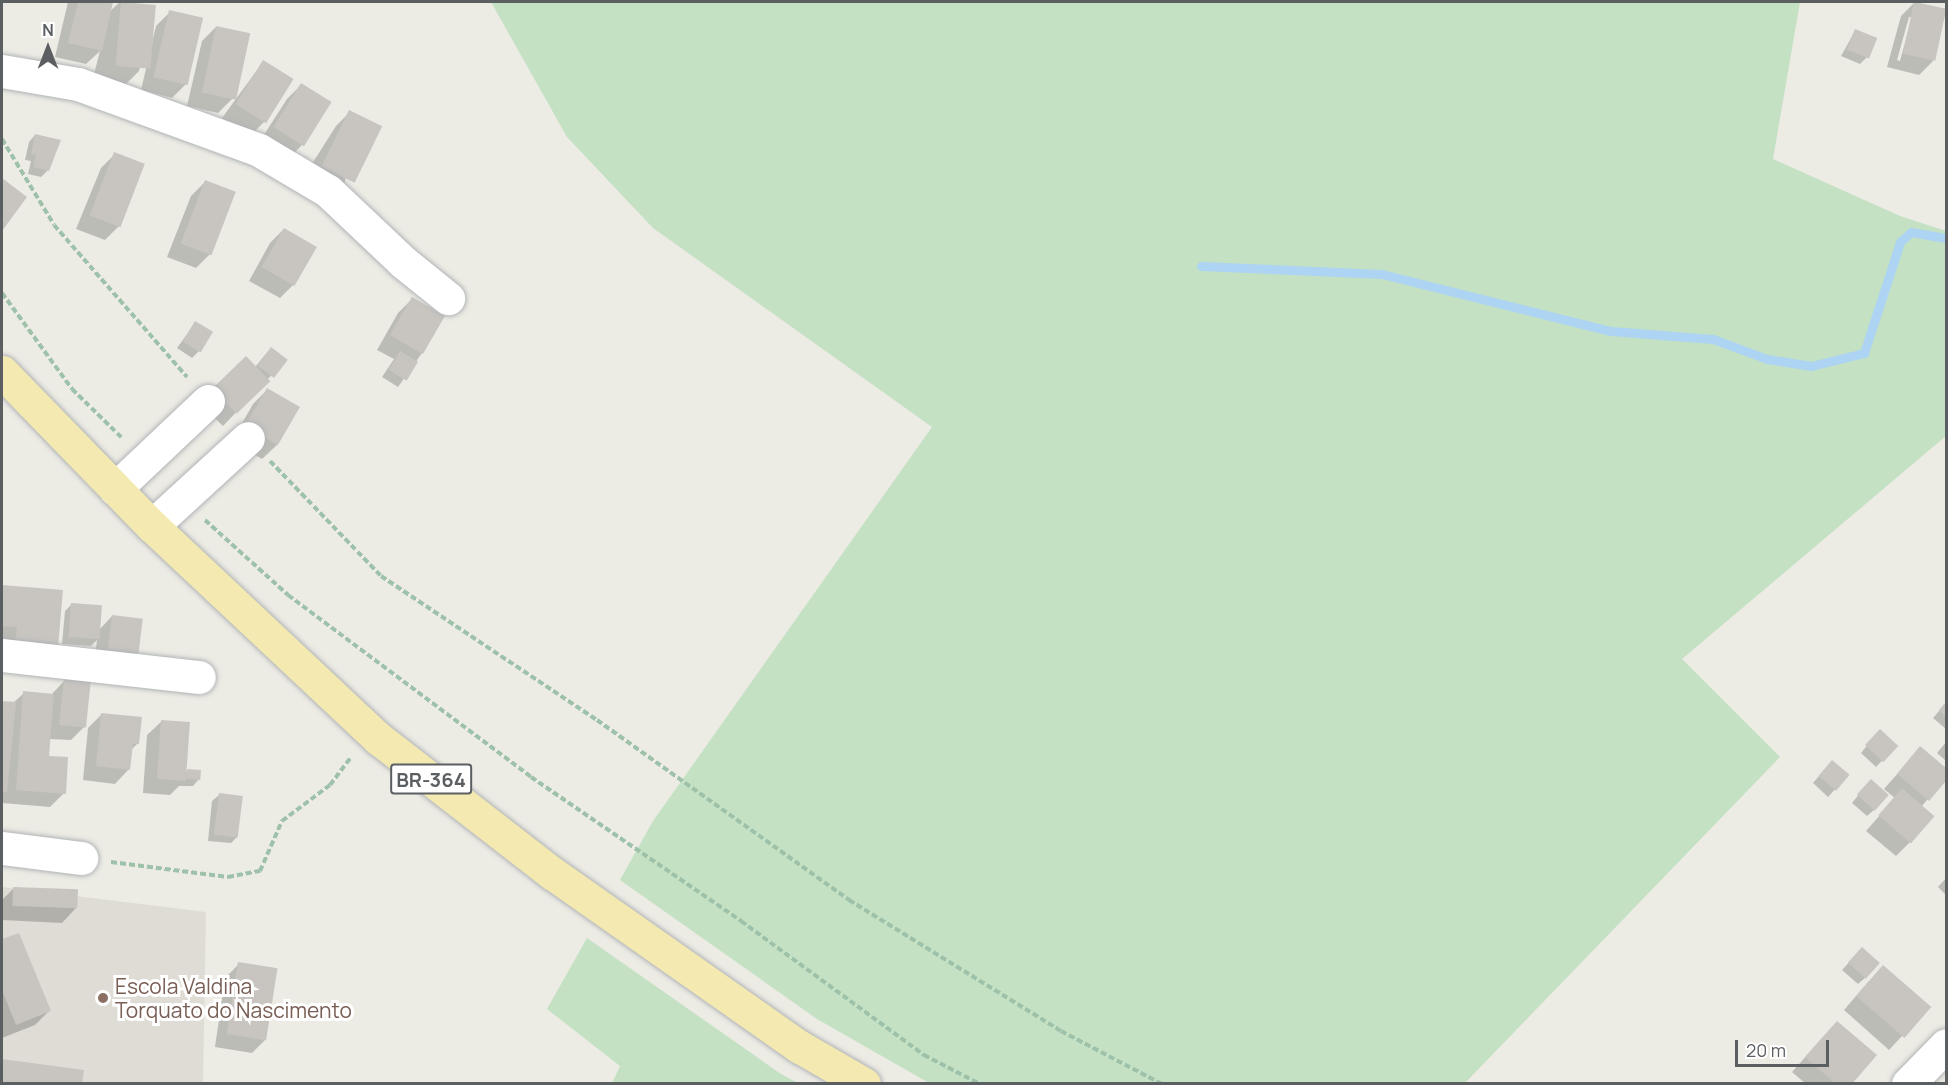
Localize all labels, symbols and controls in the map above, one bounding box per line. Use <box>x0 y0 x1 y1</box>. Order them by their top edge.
north arrow <box>18 18 78 78</box>
text: N <box>42 19 54 41</box>
road number: BR-364 <box>389 762 473 796</box>
place label: Escola Valdina Torquato do Nascimento <box>115 973 352 1023</box>
marker: Escola Valdina Torquato do Nascimento <box>96 991 110 1005</box>
scale bar <box>1738 1028 1832 1066</box>
text: 20 m <box>1746 1038 1786 1062</box>

